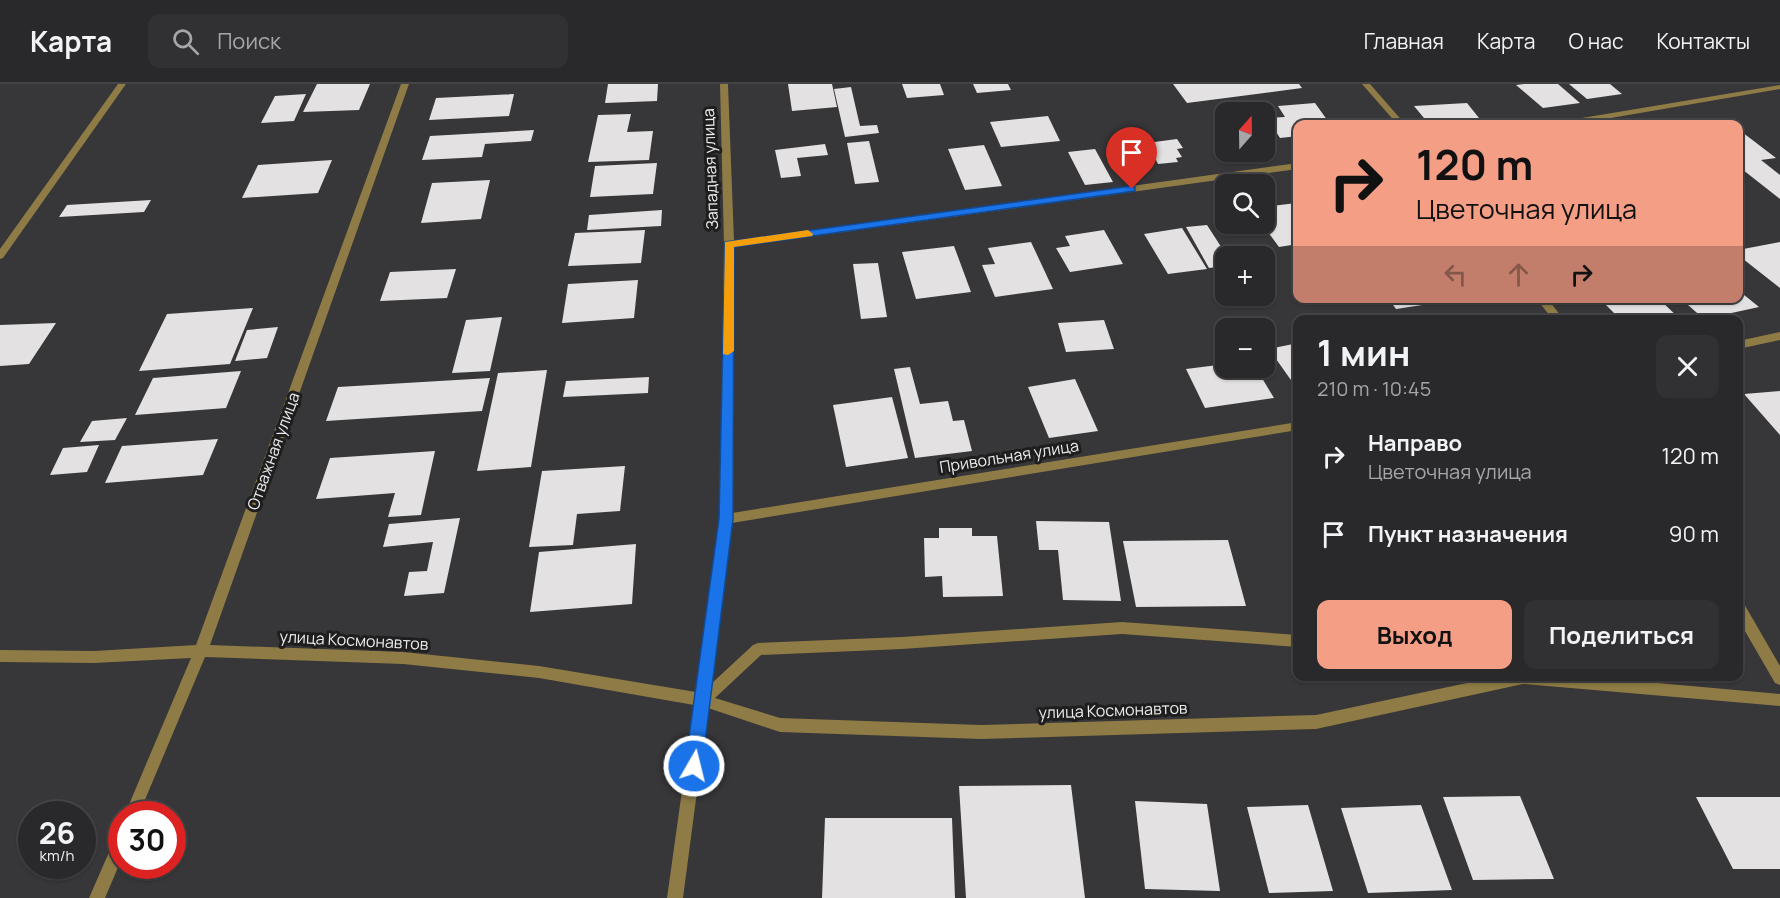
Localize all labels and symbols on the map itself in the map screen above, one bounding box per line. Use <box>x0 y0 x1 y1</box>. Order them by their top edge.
north arrow <box>1215 102 1275 162</box>
street label: Западная улица <box>697 108 723 230</box>
pin <box>1106 127 1157 189</box>
street label: Отважная улица <box>241 389 305 513</box>
street label: Привольная улица <box>938 434 1080 478</box>
street label: улица Космонавтов <box>279 625 429 655</box>
street label: улица Космонавтов <box>1038 696 1188 724</box>
position arrow <box>662 734 726 798</box>
speed limit sign: 30 <box>108 801 186 879</box>

